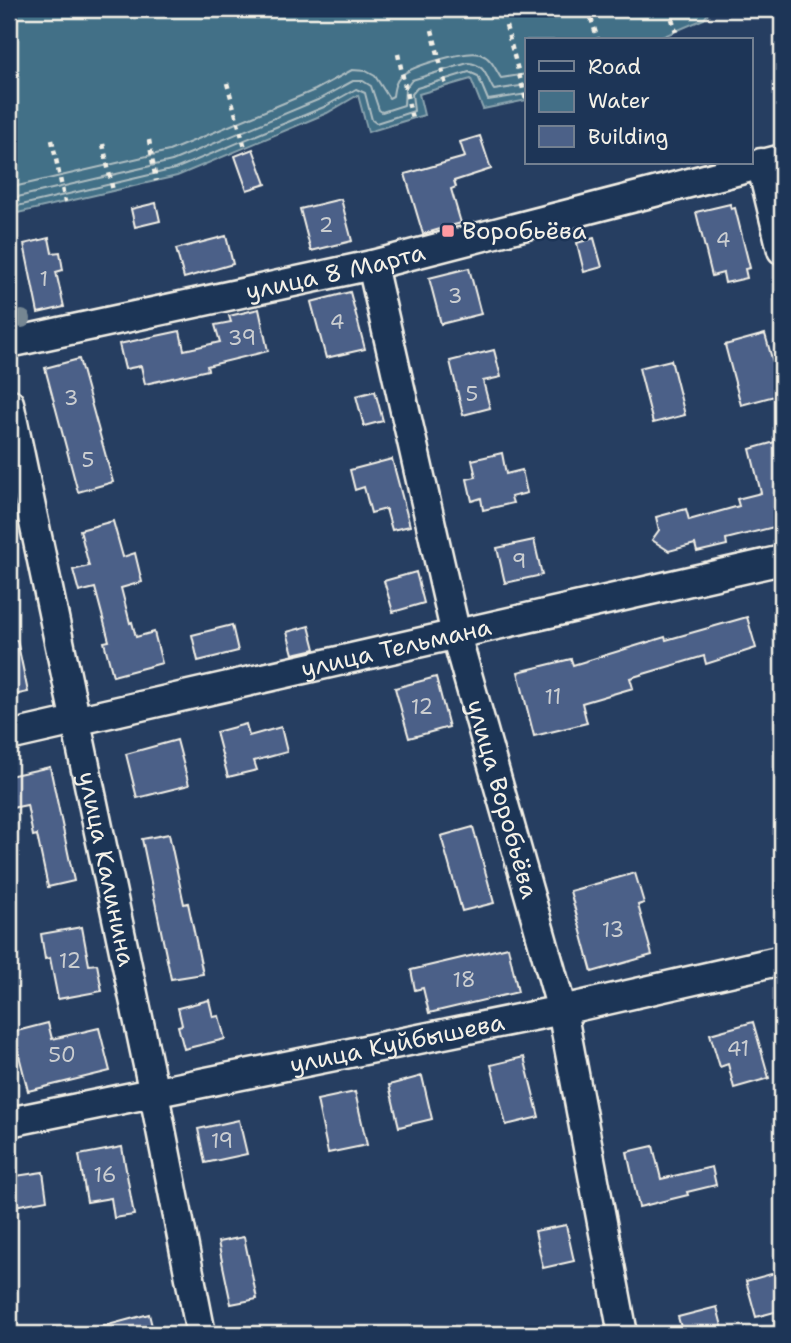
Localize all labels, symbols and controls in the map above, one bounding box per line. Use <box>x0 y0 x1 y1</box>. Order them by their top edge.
legend <box>525 38 752 164</box>
text: Road <box>588 53 641 81</box>
text: Water <box>588 87 650 115</box>
text: Building <box>588 123 668 151</box>
house number: 2 <box>319 211 333 239</box>
place label: Воробьёва <box>462 215 587 247</box>
marker: Воробьёва <box>440 223 456 239</box>
house number: 4 <box>716 226 730 254</box>
street label: улица 8 Марта <box>243 236 428 308</box>
house number: 1 <box>40 265 48 293</box>
house number: 3 <box>448 282 462 310</box>
house number: 4 <box>330 308 344 336</box>
house number: 39 <box>228 324 256 352</box>
house number: 5 <box>466 380 478 408</box>
house number: 3 <box>64 384 78 412</box>
house number: 5 <box>82 446 94 474</box>
house number: 9 <box>512 547 526 575</box>
street label: улица Тельмана <box>298 611 494 685</box>
house number: 11 <box>545 683 561 711</box>
house number: 12 <box>411 693 433 721</box>
street label: улица Воробьёва <box>459 696 546 902</box>
street label: улица Калинина <box>71 769 143 969</box>
house number: 13 <box>602 916 624 944</box>
house number: 12 <box>59 947 81 975</box>
house number: 18 <box>452 966 476 994</box>
street label: улица Куйбышева <box>287 1006 507 1081</box>
house number: 41 <box>727 1035 749 1063</box>
house number: 50 <box>48 1041 76 1069</box>
house number: 19 <box>211 1127 233 1155</box>
house number: 16 <box>94 1161 116 1189</box>

